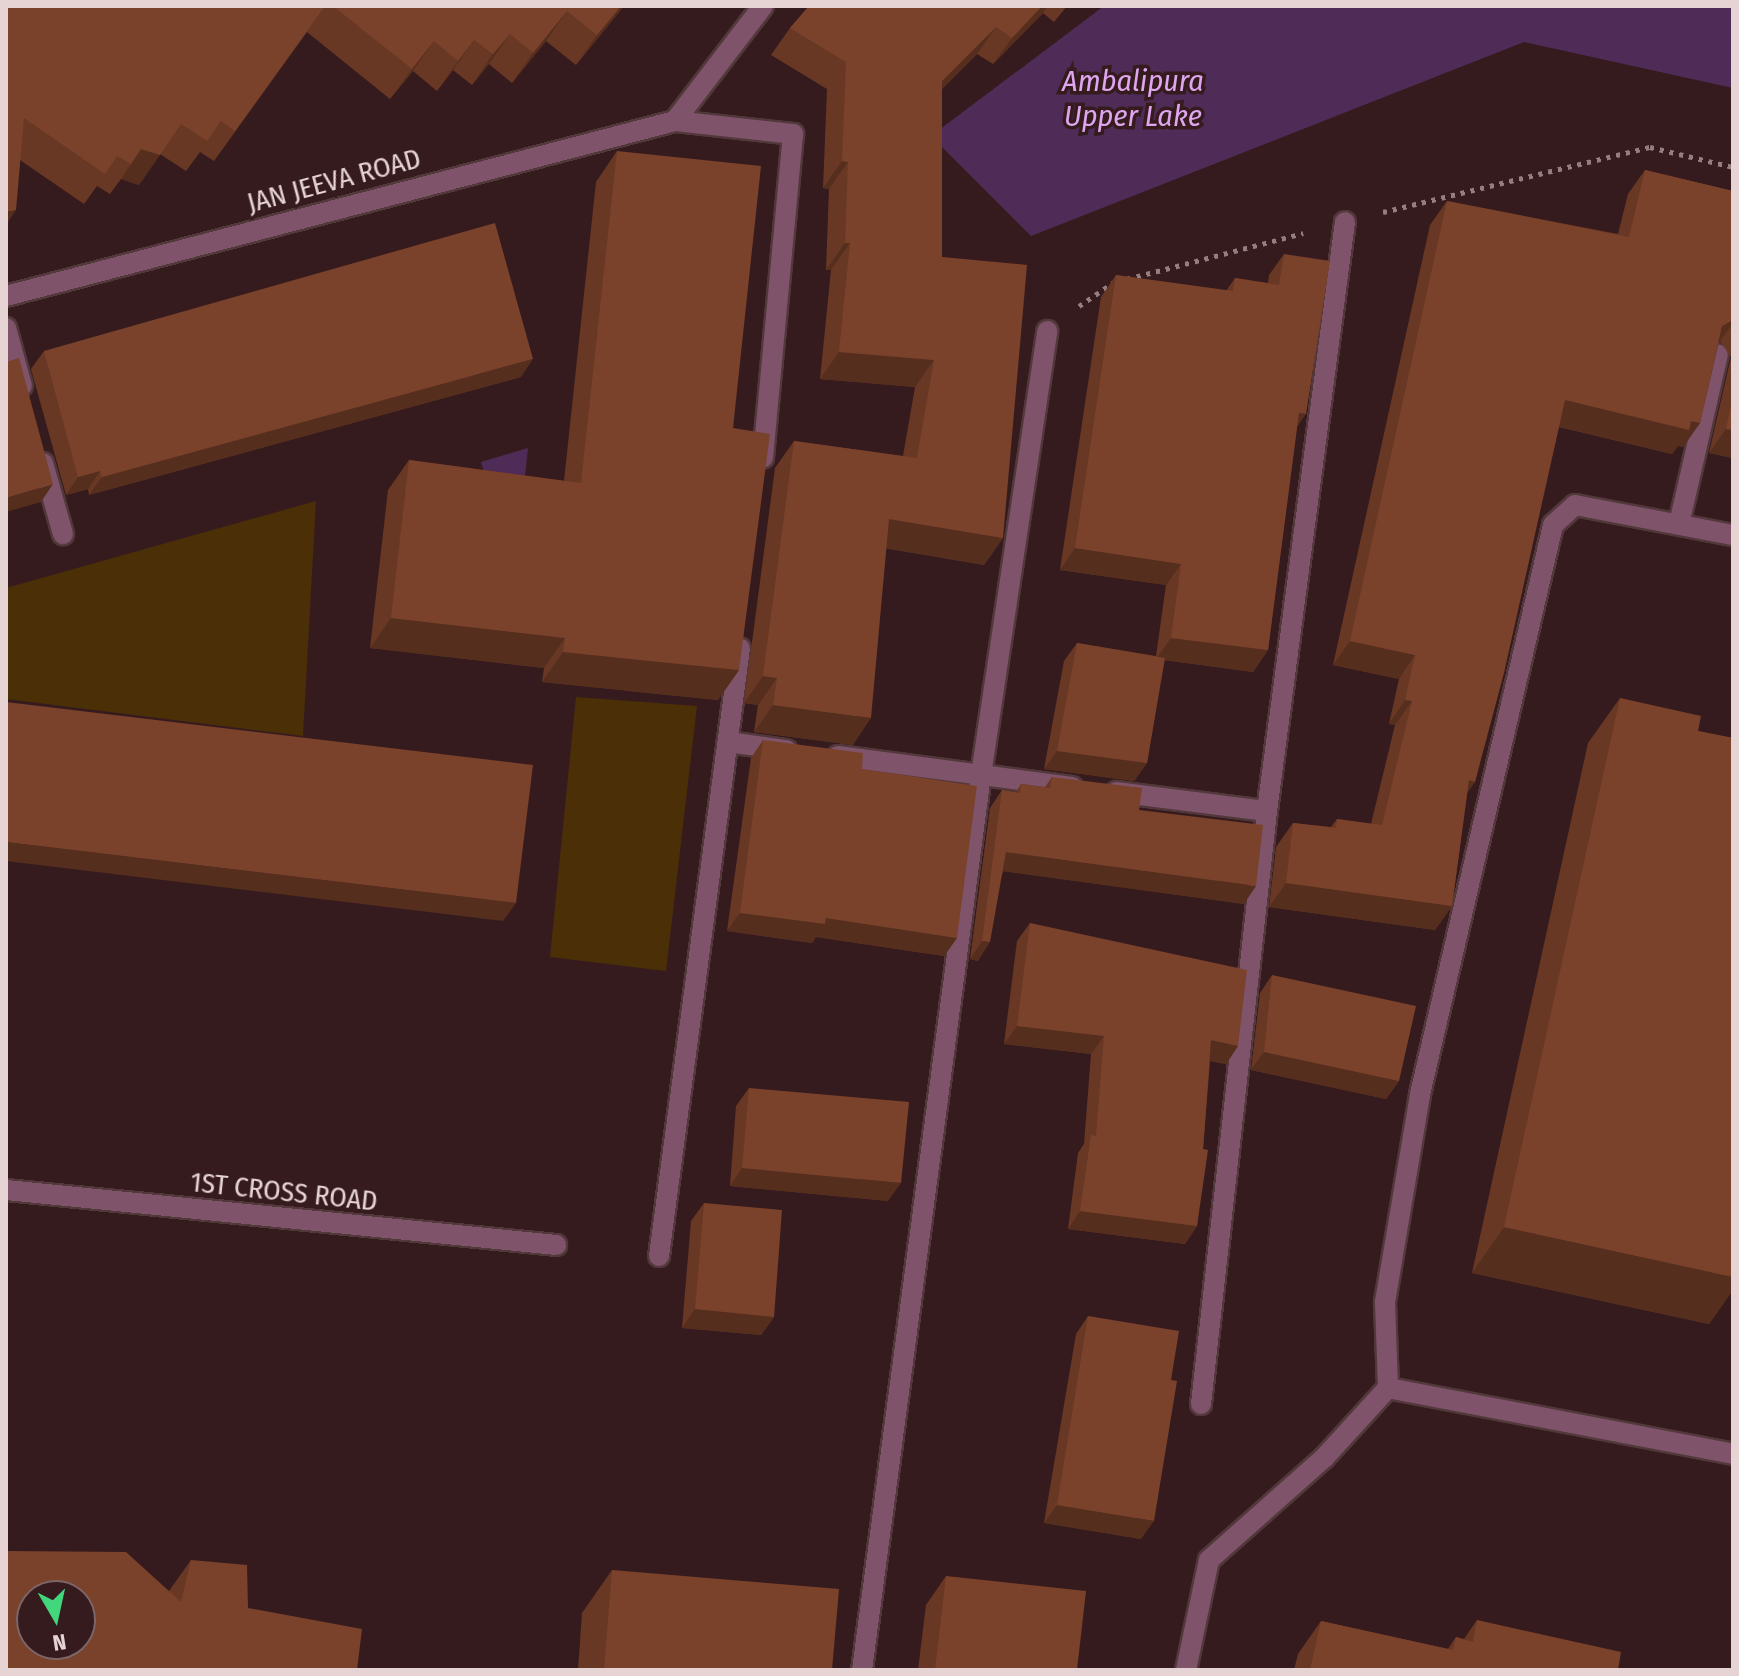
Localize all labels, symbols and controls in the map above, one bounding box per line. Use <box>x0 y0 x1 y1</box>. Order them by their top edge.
water label: Ambalipura Upper Lake <box>1062 63 1204 134</box>
street label: JAN JEEVA ROAD <box>244 142 424 220</box>
street label: 1ST CROSS ROAD <box>189 1165 379 1219</box>
north arrow <box>16 1580 96 1660</box>
text: N <box>51 1628 68 1657</box>

